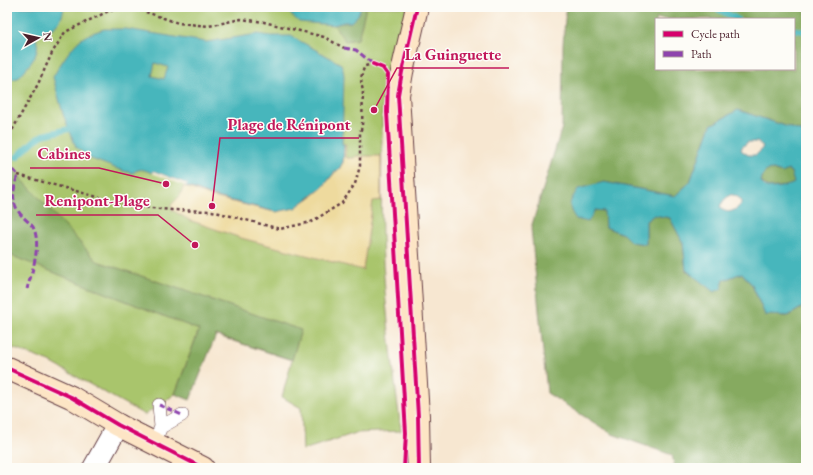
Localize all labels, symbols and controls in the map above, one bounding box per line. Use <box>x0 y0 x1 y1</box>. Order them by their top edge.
north arrow <box>18 18 58 58</box>
legend <box>655 18 795 70</box>
text: Cycle path <box>691 26 740 42</box>
text: N <box>40 31 55 42</box>
callout: La Guinguette <box>397 40 509 68</box>
text: La Guinguette <box>405 44 502 65</box>
text: Path <box>691 46 712 62</box>
callout: Plage de Rénipont <box>220 110 359 138</box>
text: Plage de Rénipont <box>228 114 350 135</box>
callout: Cabines <box>30 140 99 168</box>
text: Cabines <box>37 143 91 164</box>
callout: Renipont-Plage <box>36 187 158 215</box>
text: Renipont-Plage <box>44 190 150 211</box>

